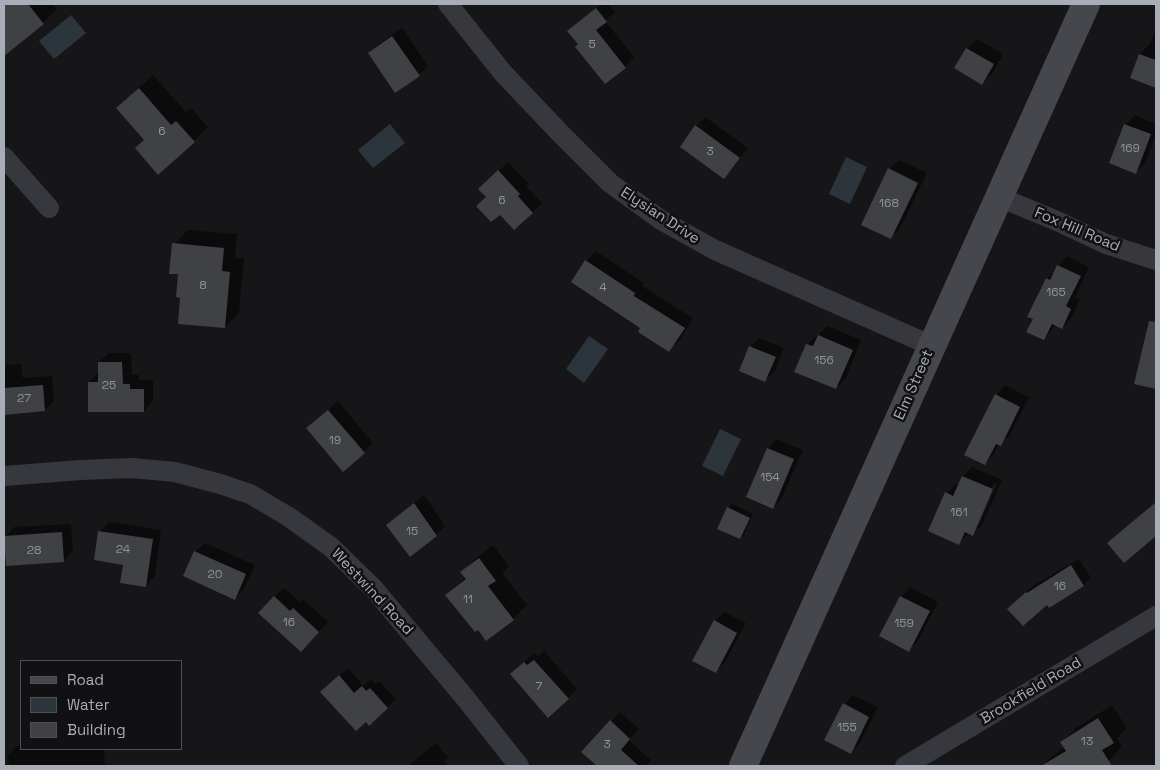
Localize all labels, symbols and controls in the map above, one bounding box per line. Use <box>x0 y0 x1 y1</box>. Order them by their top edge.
house number: 5 <box>588 38 596 52</box>
house number: 6 <box>158 125 166 139</box>
house number: 169 <box>1120 142 1140 156</box>
house number: 3 <box>706 145 714 159</box>
street label: Elysian Drive <box>617 184 703 248</box>
house number: 6 <box>498 194 506 208</box>
house number: 168 <box>879 197 899 211</box>
street label: Fox Hill Road <box>1032 204 1122 256</box>
house number: 8 <box>199 279 207 293</box>
house number: 4 <box>599 281 607 295</box>
house number: 165 <box>1046 286 1066 300</box>
street label: Elm Street <box>891 347 937 423</box>
house number: 156 <box>814 354 834 368</box>
house number: 25 <box>102 379 116 393</box>
house number: 27 <box>17 392 31 406</box>
house number: 19 <box>329 434 341 448</box>
house number: 154 <box>760 471 780 485</box>
house number: 161 <box>950 506 968 520</box>
house number: 15 <box>406 525 418 539</box>
house number: 24 <box>116 543 130 557</box>
house number: 28 <box>27 544 41 558</box>
street label: Westwind Road <box>327 545 417 639</box>
house number: 20 <box>208 568 222 582</box>
house number: 16 <box>1054 580 1066 594</box>
house number: 11 <box>463 593 473 607</box>
house number: 16 <box>283 616 295 630</box>
house number: 159 <box>894 617 914 631</box>
street label: Brookfield Road <box>977 654 1085 728</box>
legend <box>20 660 182 750</box>
text: Road <box>67 670 104 689</box>
house number: 7 <box>536 680 542 694</box>
text: Water <box>67 695 109 714</box>
text: Building <box>67 720 126 739</box>
house number: 155 <box>837 721 857 735</box>
house number: 13 <box>1081 735 1093 749</box>
house number: 3 <box>603 738 611 752</box>

